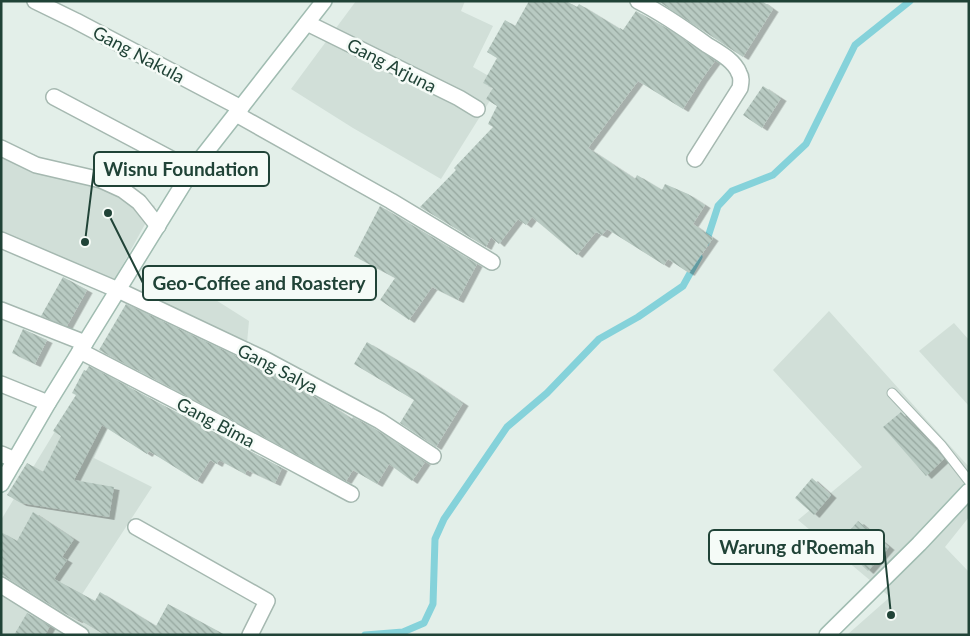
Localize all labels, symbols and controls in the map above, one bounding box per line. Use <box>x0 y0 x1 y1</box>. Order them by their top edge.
street label: Gang Nakula <box>89 21 189 87</box>
street label: Gang Arjuna <box>344 33 440 97</box>
callout: Wisnu Foundation <box>94 152 269 186</box>
text: Wisnu Foundation <box>103 157 259 180</box>
callout: Geo-Coffee and Roastery <box>143 266 376 300</box>
text: Geo-Coffee and Roastery <box>153 271 366 294</box>
street label: Gang Salya <box>234 338 322 398</box>
street label: Gang Bima <box>173 392 259 452</box>
callout: Warung d'Roemah <box>709 530 884 564</box>
text: Warung d'Roemah <box>719 535 875 558</box>

